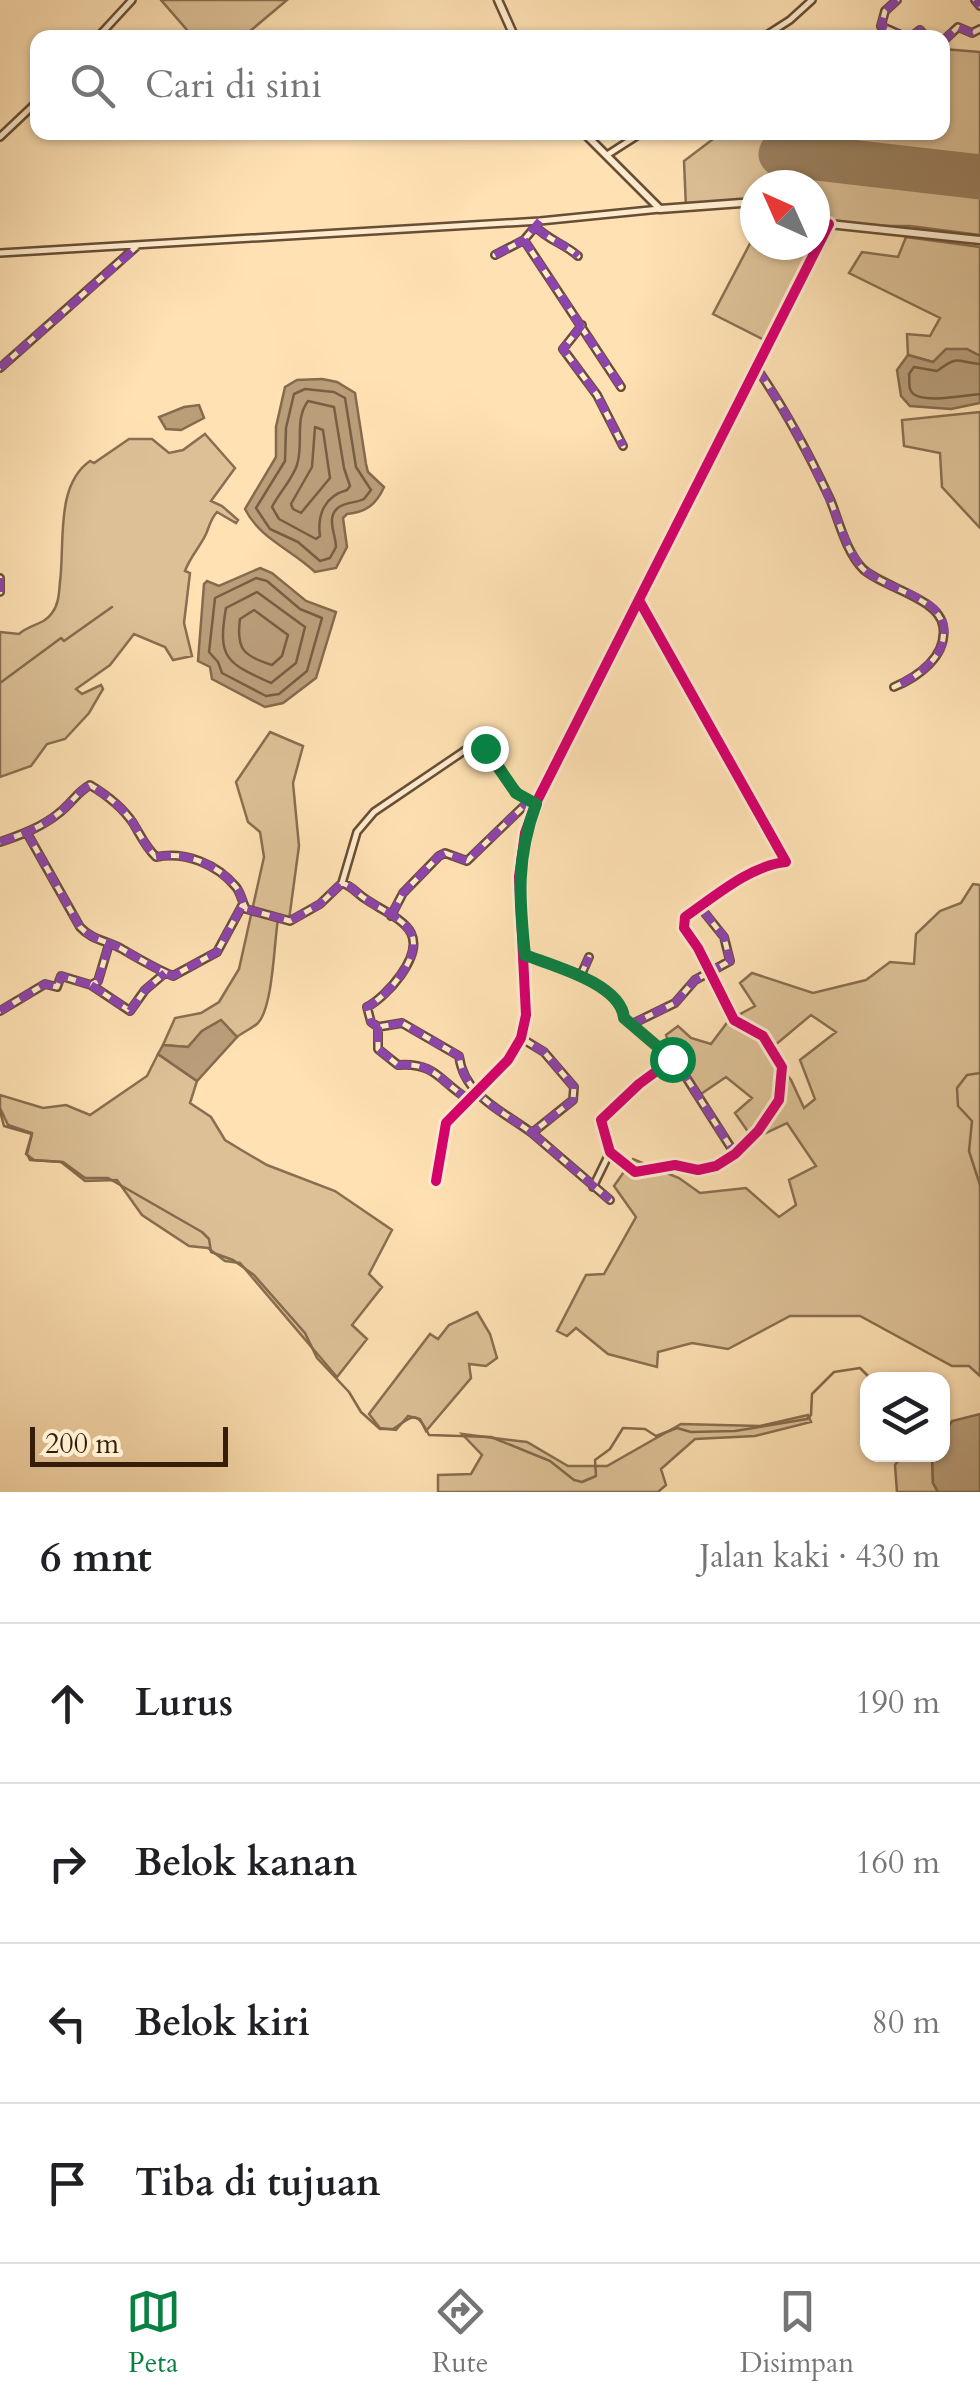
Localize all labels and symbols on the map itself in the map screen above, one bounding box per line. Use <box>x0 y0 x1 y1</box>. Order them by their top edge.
north arrow <box>740 170 830 260</box>
route end <box>463 726 509 772</box>
route start <box>650 1037 696 1083</box>
scale bar <box>30 1422 228 1466</box>

